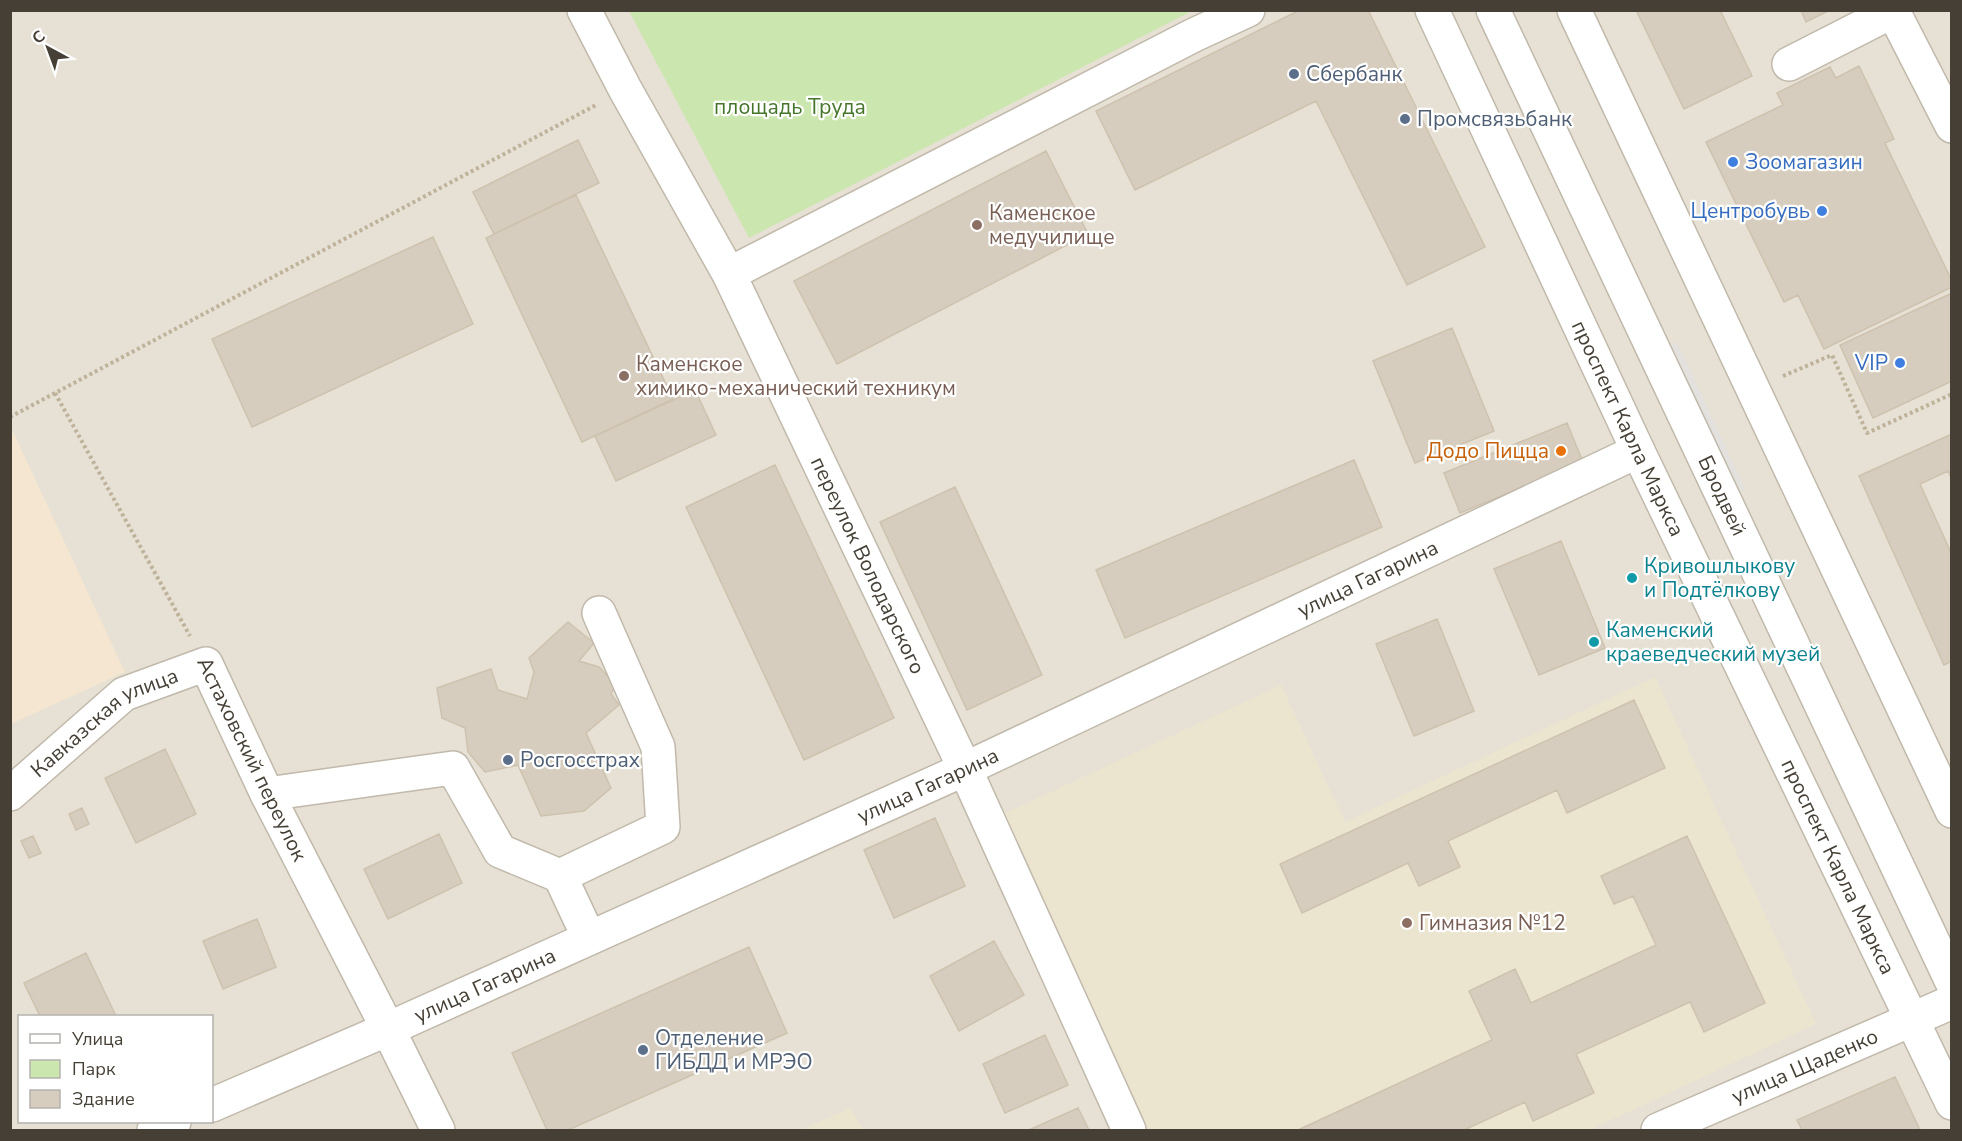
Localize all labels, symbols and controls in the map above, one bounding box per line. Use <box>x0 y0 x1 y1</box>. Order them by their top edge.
north arrow <box>18 18 78 78</box>
text: С <box>27 25 50 49</box>
place label: Сбербанк <box>1306 60 1403 88</box>
marker: Сбербанк <box>1287 67 1301 81</box>
park label: площадь Труда <box>714 93 866 121</box>
place label: Промсвязьбанк <box>1417 105 1573 133</box>
marker: Промсвязьбанк <box>1398 112 1412 126</box>
place label: Зоомагазин <box>1745 148 1863 176</box>
marker: Зоомагазин <box>1726 155 1740 169</box>
place label: Центробувь <box>1690 197 1810 225</box>
place label: Каменское медучилище <box>989 199 1115 251</box>
marker: Центробувь <box>1815 204 1829 218</box>
marker: Каменское медучилище <box>970 218 984 232</box>
street label: проспект Карла Маркса <box>1565 316 1691 541</box>
place label: VIP <box>1854 349 1888 377</box>
place label: Каменское химико-механический техникум <box>636 350 956 402</box>
marker: VIP <box>1893 356 1907 370</box>
marker: Каменское химико-механический техникум <box>617 369 631 383</box>
place label: Додо Пицца <box>1426 437 1549 465</box>
marker: Додо Пицца <box>1554 444 1568 458</box>
street label: Бродвей <box>1691 451 1753 540</box>
street label: переулок Володарского <box>804 452 932 679</box>
street label: улица Гагарина <box>1293 533 1443 624</box>
place label: Кривошлыкову и Подтёлкову <box>1644 552 1795 604</box>
marker: Кривошлыкову и Подтёлкову <box>1625 571 1639 585</box>
place label: Каменский краеведческий музей <box>1606 616 1820 668</box>
marker: Каменский краеведческий музей <box>1587 635 1601 649</box>
street label: Астаховский переулок <box>190 652 314 867</box>
street label: Кавказская улица <box>25 661 182 784</box>
street label: улица Гагарина <box>853 741 1003 830</box>
place label: Росгосстрах <box>520 746 640 774</box>
marker: Росгосстрах <box>501 753 515 767</box>
street label: проспект Карла Маркса <box>1774 754 1902 979</box>
place label: Гимназия №12 <box>1419 909 1566 937</box>
marker: Гимназия №12 <box>1400 916 1414 930</box>
street label: улица Гагарина <box>410 941 560 1029</box>
legend <box>18 1015 213 1123</box>
street label: улица Щаденко <box>1727 1022 1882 1110</box>
place label: Отделение ГИБДД и МРЭО <box>655 1024 813 1076</box>
text: Улица <box>71 1027 123 1051</box>
marker: Отделение ГИБДД и МРЭО <box>636 1043 650 1057</box>
text: Парк <box>72 1057 116 1081</box>
text: Здание <box>72 1087 135 1111</box>

